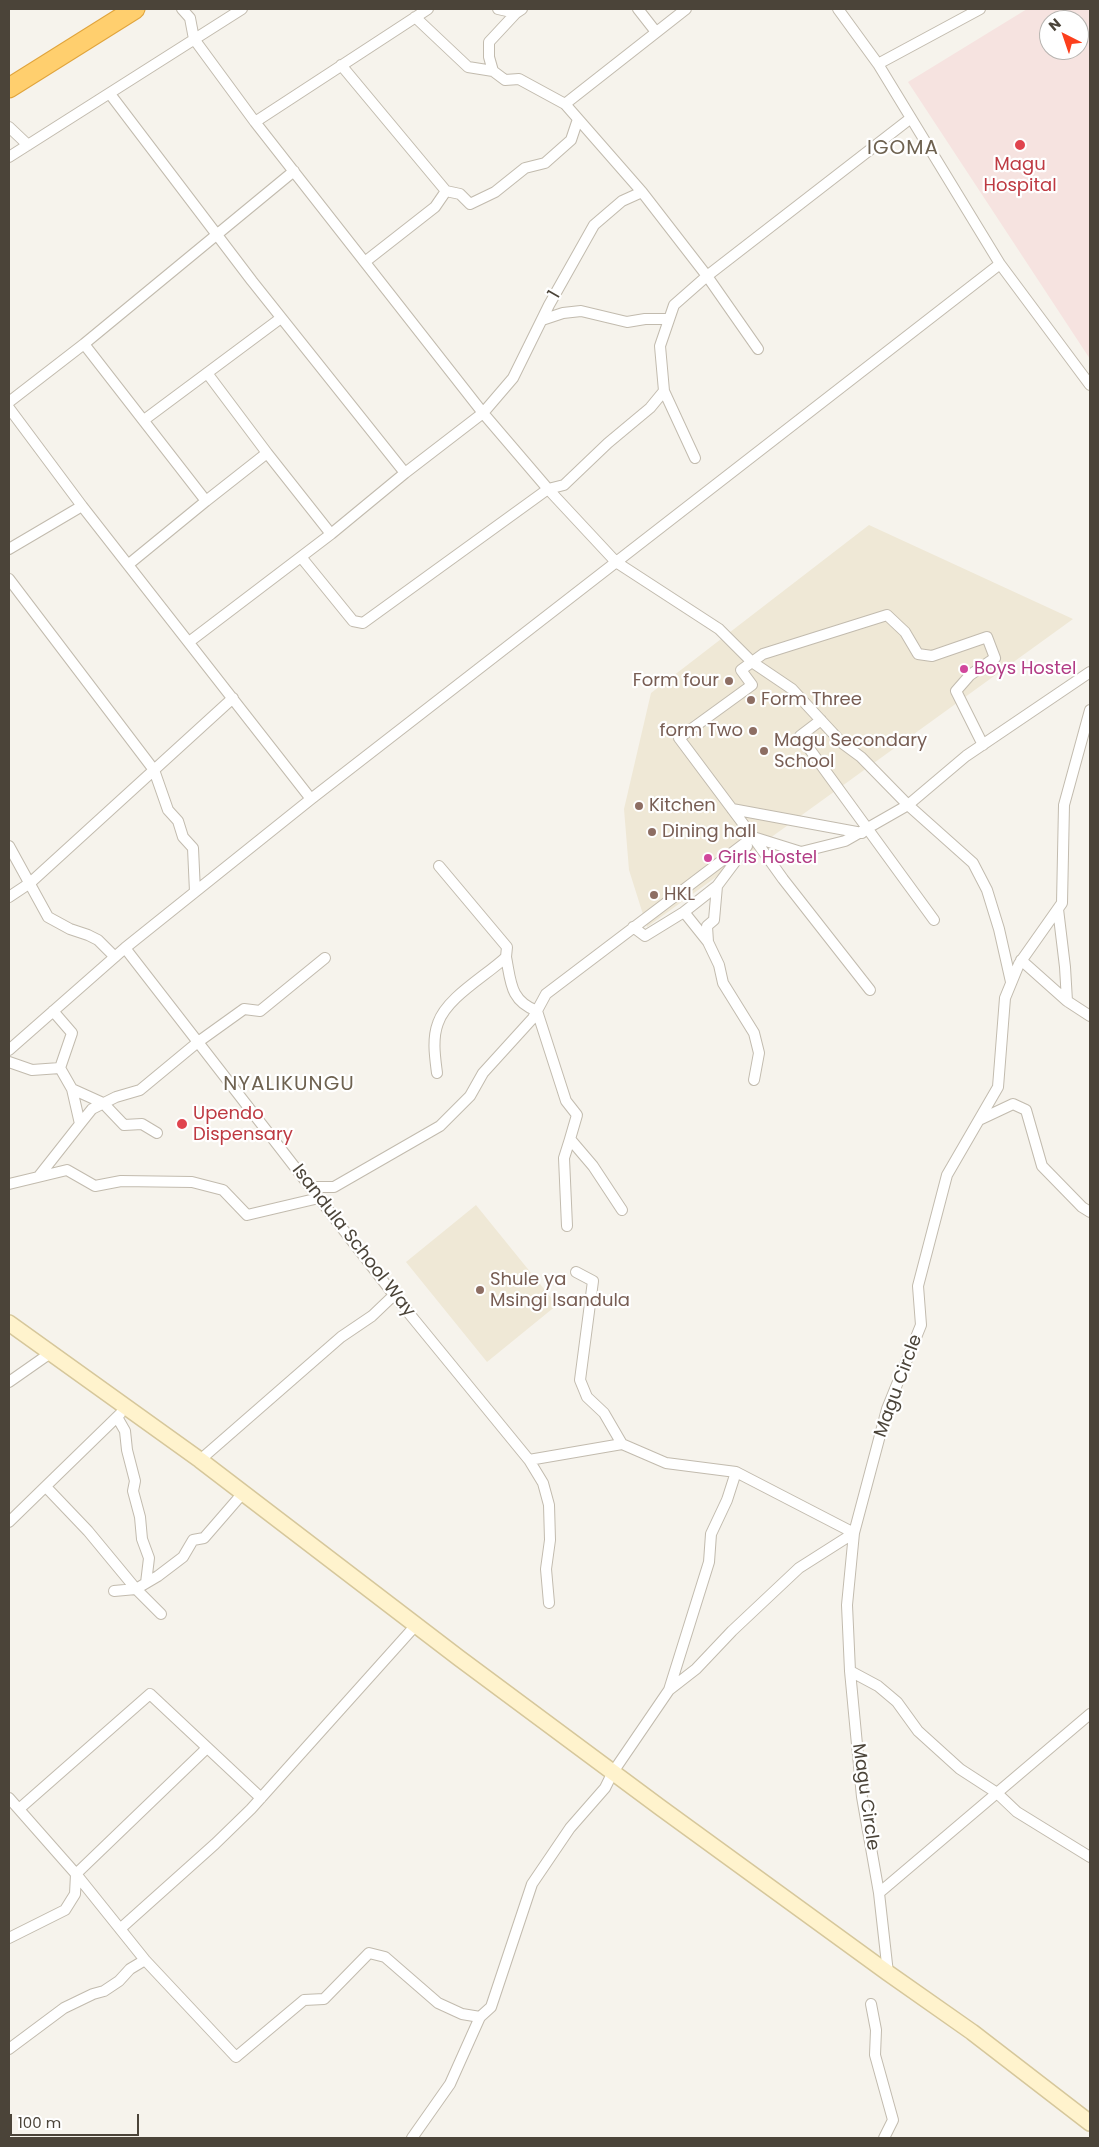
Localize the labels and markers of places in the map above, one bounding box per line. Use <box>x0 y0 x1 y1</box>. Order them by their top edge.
marker: Magu Hospital <box>1013 138 1027 152</box>
place label: Magu Hospital <box>983 154 1057 196</box>
place label: Boys Hostel <box>974 658 1076 680</box>
marker: Boys Hostel <box>958 663 970 675</box>
place label: Form four <box>633 670 719 692</box>
marker: Form four <box>723 675 735 687</box>
place label: Form Three <box>761 689 862 711</box>
marker: Form Three <box>745 694 757 706</box>
place label: form Two <box>659 720 743 742</box>
marker: form Two <box>747 725 759 737</box>
place label: Magu Secondary School <box>774 730 927 772</box>
marker: Magu Secondary School <box>758 745 770 757</box>
place label: Kitchen <box>649 795 716 817</box>
marker: Kitchen <box>633 800 645 812</box>
place label: Dining hall <box>662 821 756 843</box>
marker: Dining hall <box>646 826 658 838</box>
place label: Girls Hostel <box>718 847 817 869</box>
marker: Girls Hostel <box>702 852 714 864</box>
place label: HKL <box>664 884 695 906</box>
marker: HKL <box>648 889 660 901</box>
place label: Upendo Dispensary <box>193 1103 293 1146</box>
marker: Upendo Dispensary <box>175 1117 189 1131</box>
place label: Shule ya Msingi Isandula <box>490 1269 630 1312</box>
marker: Shule ya Msingi Isandula <box>474 1284 486 1296</box>

